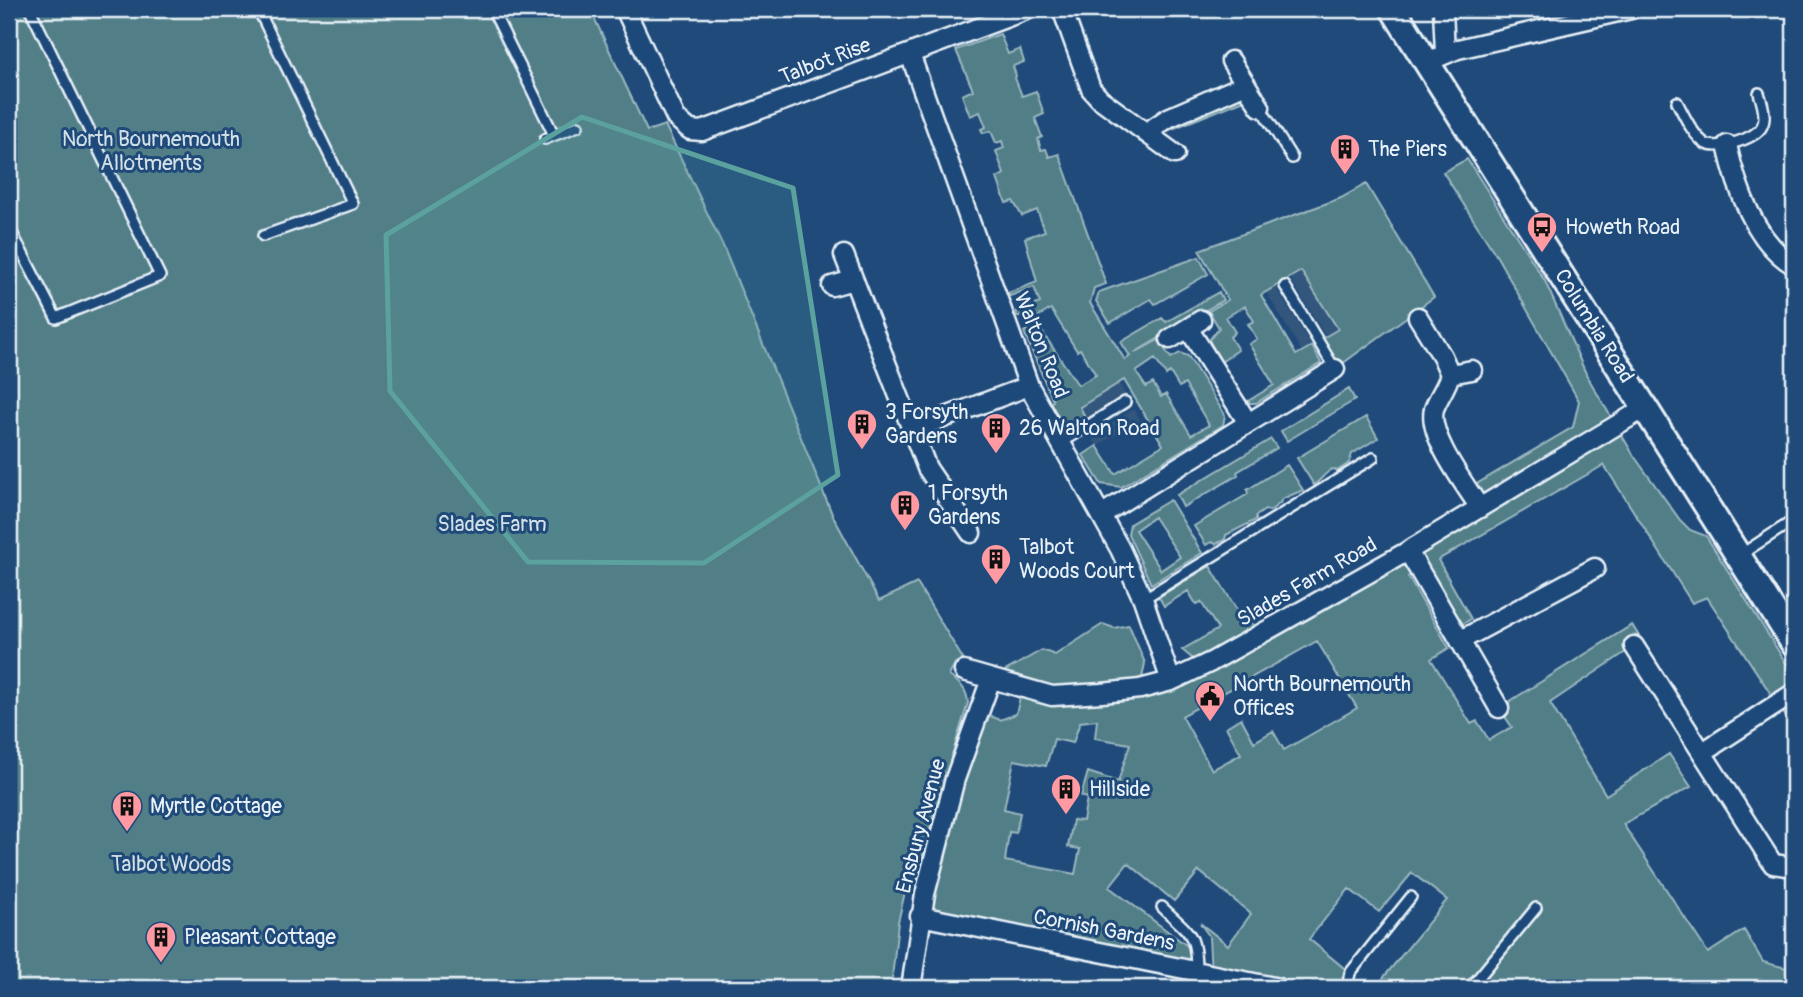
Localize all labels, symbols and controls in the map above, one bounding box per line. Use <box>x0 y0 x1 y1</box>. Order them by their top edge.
street label: Talbot Rise <box>776 31 875 91</box>
park label: North Bournemouth Allotments <box>62 126 240 177</box>
building icon: The Piers <box>1328 132 1362 176</box>
place label: The Piers <box>1368 136 1448 163</box>
bus stop icon: Howeth Road <box>1525 210 1559 254</box>
place label: Howeth Road <box>1565 214 1680 241</box>
street label: Columbia Road <box>1548 264 1640 388</box>
street label: Walton Road <box>1007 288 1075 402</box>
place label: 3 Forsyth Gardens <box>885 399 968 450</box>
building icon: 3 Forsyth Gardens <box>845 407 879 451</box>
building icon: 26 Walton Road <box>979 411 1013 455</box>
place label: 26 Walton Road <box>1019 415 1160 442</box>
place label: 1 Forsyth Gardens <box>928 480 1008 531</box>
building icon: 1 Forsyth Gardens <box>888 488 922 532</box>
park label: Slades Farm <box>437 511 547 538</box>
street label: Slades Farm Road <box>1232 531 1382 633</box>
place label: Talbot Woods Court <box>1019 534 1135 585</box>
building icon: Talbot Woods Court <box>979 542 1013 586</box>
place label: North Bournemouth Offices <box>1233 671 1411 722</box>
public building icon: North Bournemouth Offices <box>1193 679 1227 723</box>
street label: Ensbury Avenue <box>890 755 952 896</box>
building icon: Hillside <box>1049 772 1083 816</box>
place label: Hillside <box>1089 776 1151 803</box>
building icon: Myrtle Cottage <box>110 789 144 833</box>
place label: Myrtle Cottage <box>150 793 282 820</box>
park label: Talbot Woods <box>111 851 232 878</box>
street label: Cornish Gardens <box>1031 903 1177 957</box>
building icon: Pleasant Cottage <box>144 920 178 964</box>
place label: Pleasant Cottage <box>184 924 336 951</box>

